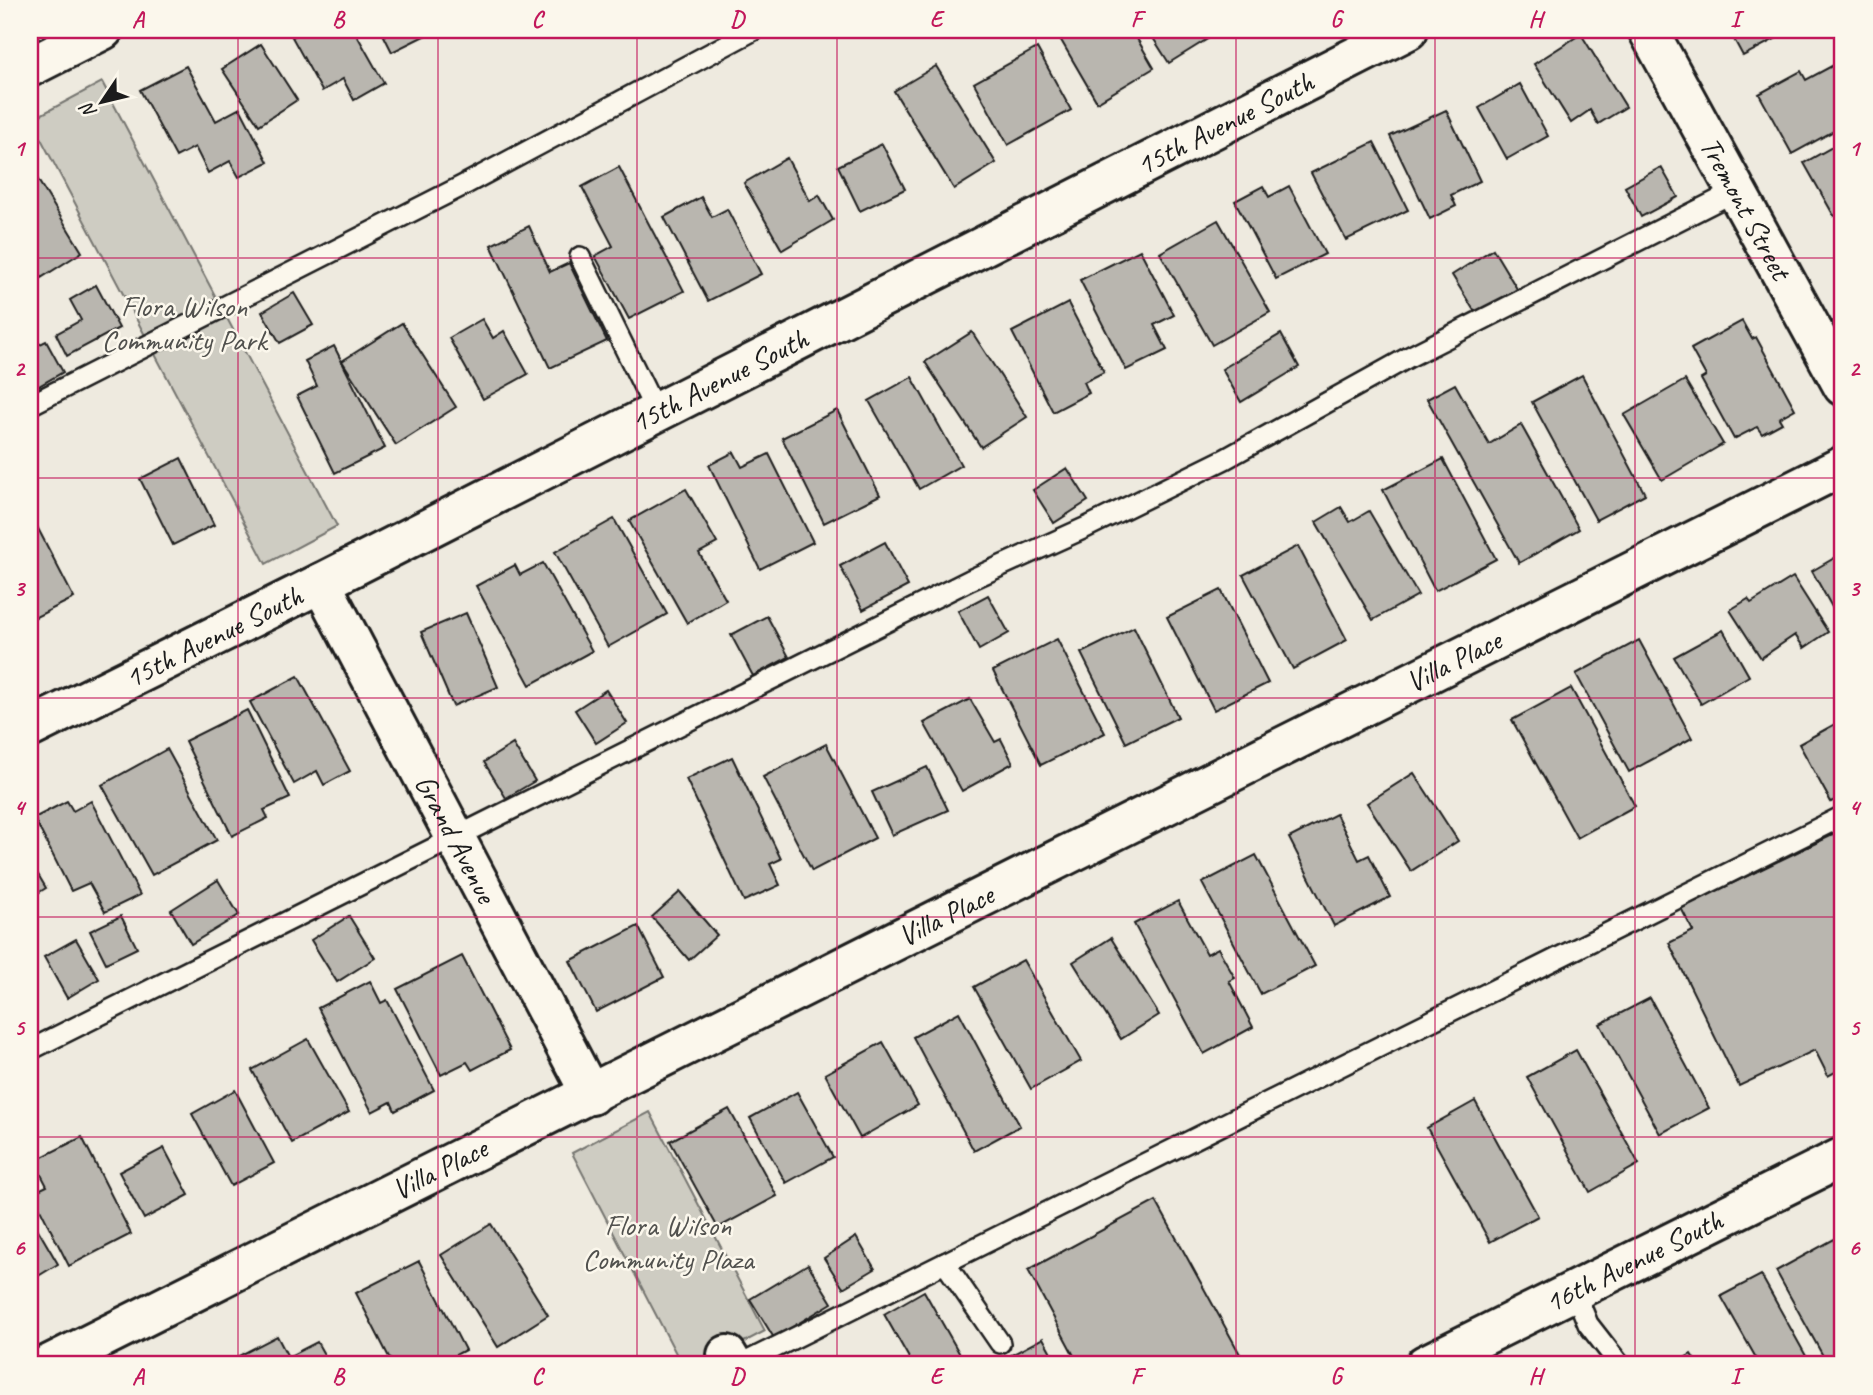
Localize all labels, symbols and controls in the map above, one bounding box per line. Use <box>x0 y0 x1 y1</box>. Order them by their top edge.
text: A <box>132 5 146 34</box>
text: B <box>332 5 346 34</box>
text: C <box>532 5 546 34</box>
text: D <box>730 5 746 34</box>
text: E <box>930 5 946 34</box>
text: F <box>1131 5 1147 34</box>
text: G <box>1330 5 1345 34</box>
text: H <box>1528 5 1546 34</box>
text: I <box>1730 5 1745 34</box>
street label: 15th Avenue South <box>1130 62 1321 184</box>
north arrow <box>66 66 136 136</box>
text: N <box>74 97 102 123</box>
street label: Tremont Street <box>1691 130 1801 288</box>
text: 1 <box>14 134 27 163</box>
text: 1 <box>1849 134 1862 163</box>
park label: Flora Wilson Community Park <box>101 287 269 359</box>
street label: 15th Avenue South <box>624 319 815 441</box>
text: 2 <box>14 354 27 383</box>
text: 2 <box>1849 354 1862 383</box>
text: 3 <box>14 574 27 603</box>
text: 3 <box>1849 574 1862 603</box>
street label: 15th Avenue South <box>118 576 310 697</box>
street label: Villa Place <box>1400 620 1510 701</box>
street label: Grand Avenue <box>406 768 506 911</box>
text: 4 <box>14 793 27 822</box>
text: 4 <box>1849 793 1862 822</box>
street label: Villa Place <box>892 875 1002 955</box>
text: 5 <box>14 1013 26 1042</box>
text: 5 <box>1849 1013 1861 1042</box>
street label: Villa Place <box>386 1128 496 1209</box>
street label: 16th Avenue South <box>1538 1200 1730 1321</box>
park label: Flora Wilson Community Plaza <box>582 1206 756 1278</box>
text: 6 <box>14 1233 27 1262</box>
text: 6 <box>1849 1233 1862 1262</box>
text: A <box>132 1362 146 1391</box>
text: B <box>332 1362 346 1391</box>
text: C <box>532 1362 546 1391</box>
text: D <box>730 1362 746 1391</box>
text: E <box>930 1362 946 1391</box>
text: F <box>1131 1362 1147 1391</box>
text: G <box>1330 1362 1345 1391</box>
text: H <box>1528 1362 1546 1391</box>
text: I <box>1730 1362 1745 1391</box>

